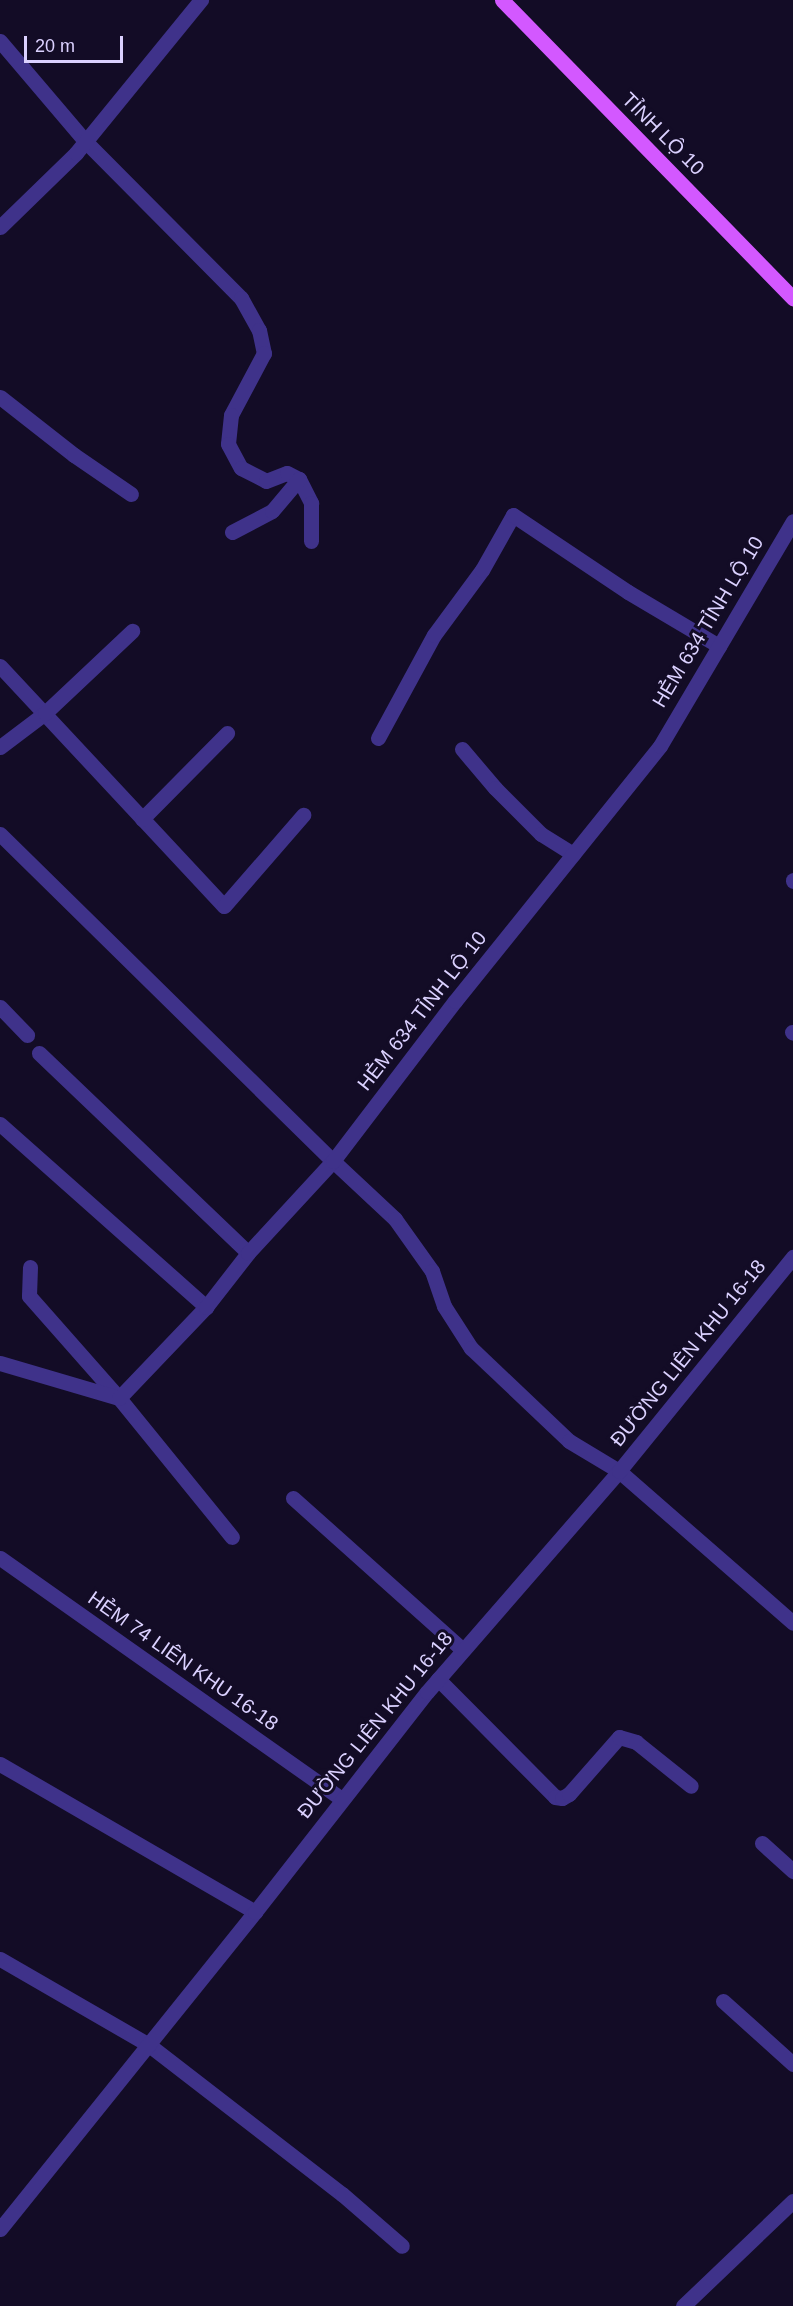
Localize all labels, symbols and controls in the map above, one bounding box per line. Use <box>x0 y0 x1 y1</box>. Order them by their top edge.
scale bar <box>27 24 126 62</box>
text: 20 m <box>35 36 75 56</box>
street label: TỈNH LỘ 10 <box>617 88 709 180</box>
street label: HẺM 634 TỈNH LỘ 10 <box>647 532 769 712</box>
street label: HẺM 634 TỈNH LỘ 10 <box>352 927 492 1095</box>
street label: ĐƯỜNG LIÊN KHU 16-18 <box>605 1255 771 1451</box>
street label: HẺM 74 LIÊN KHU 16-18 <box>83 1586 283 1736</box>
street label: ĐƯỜNG LIÊN KHU 16-18 <box>292 1627 458 1823</box>

